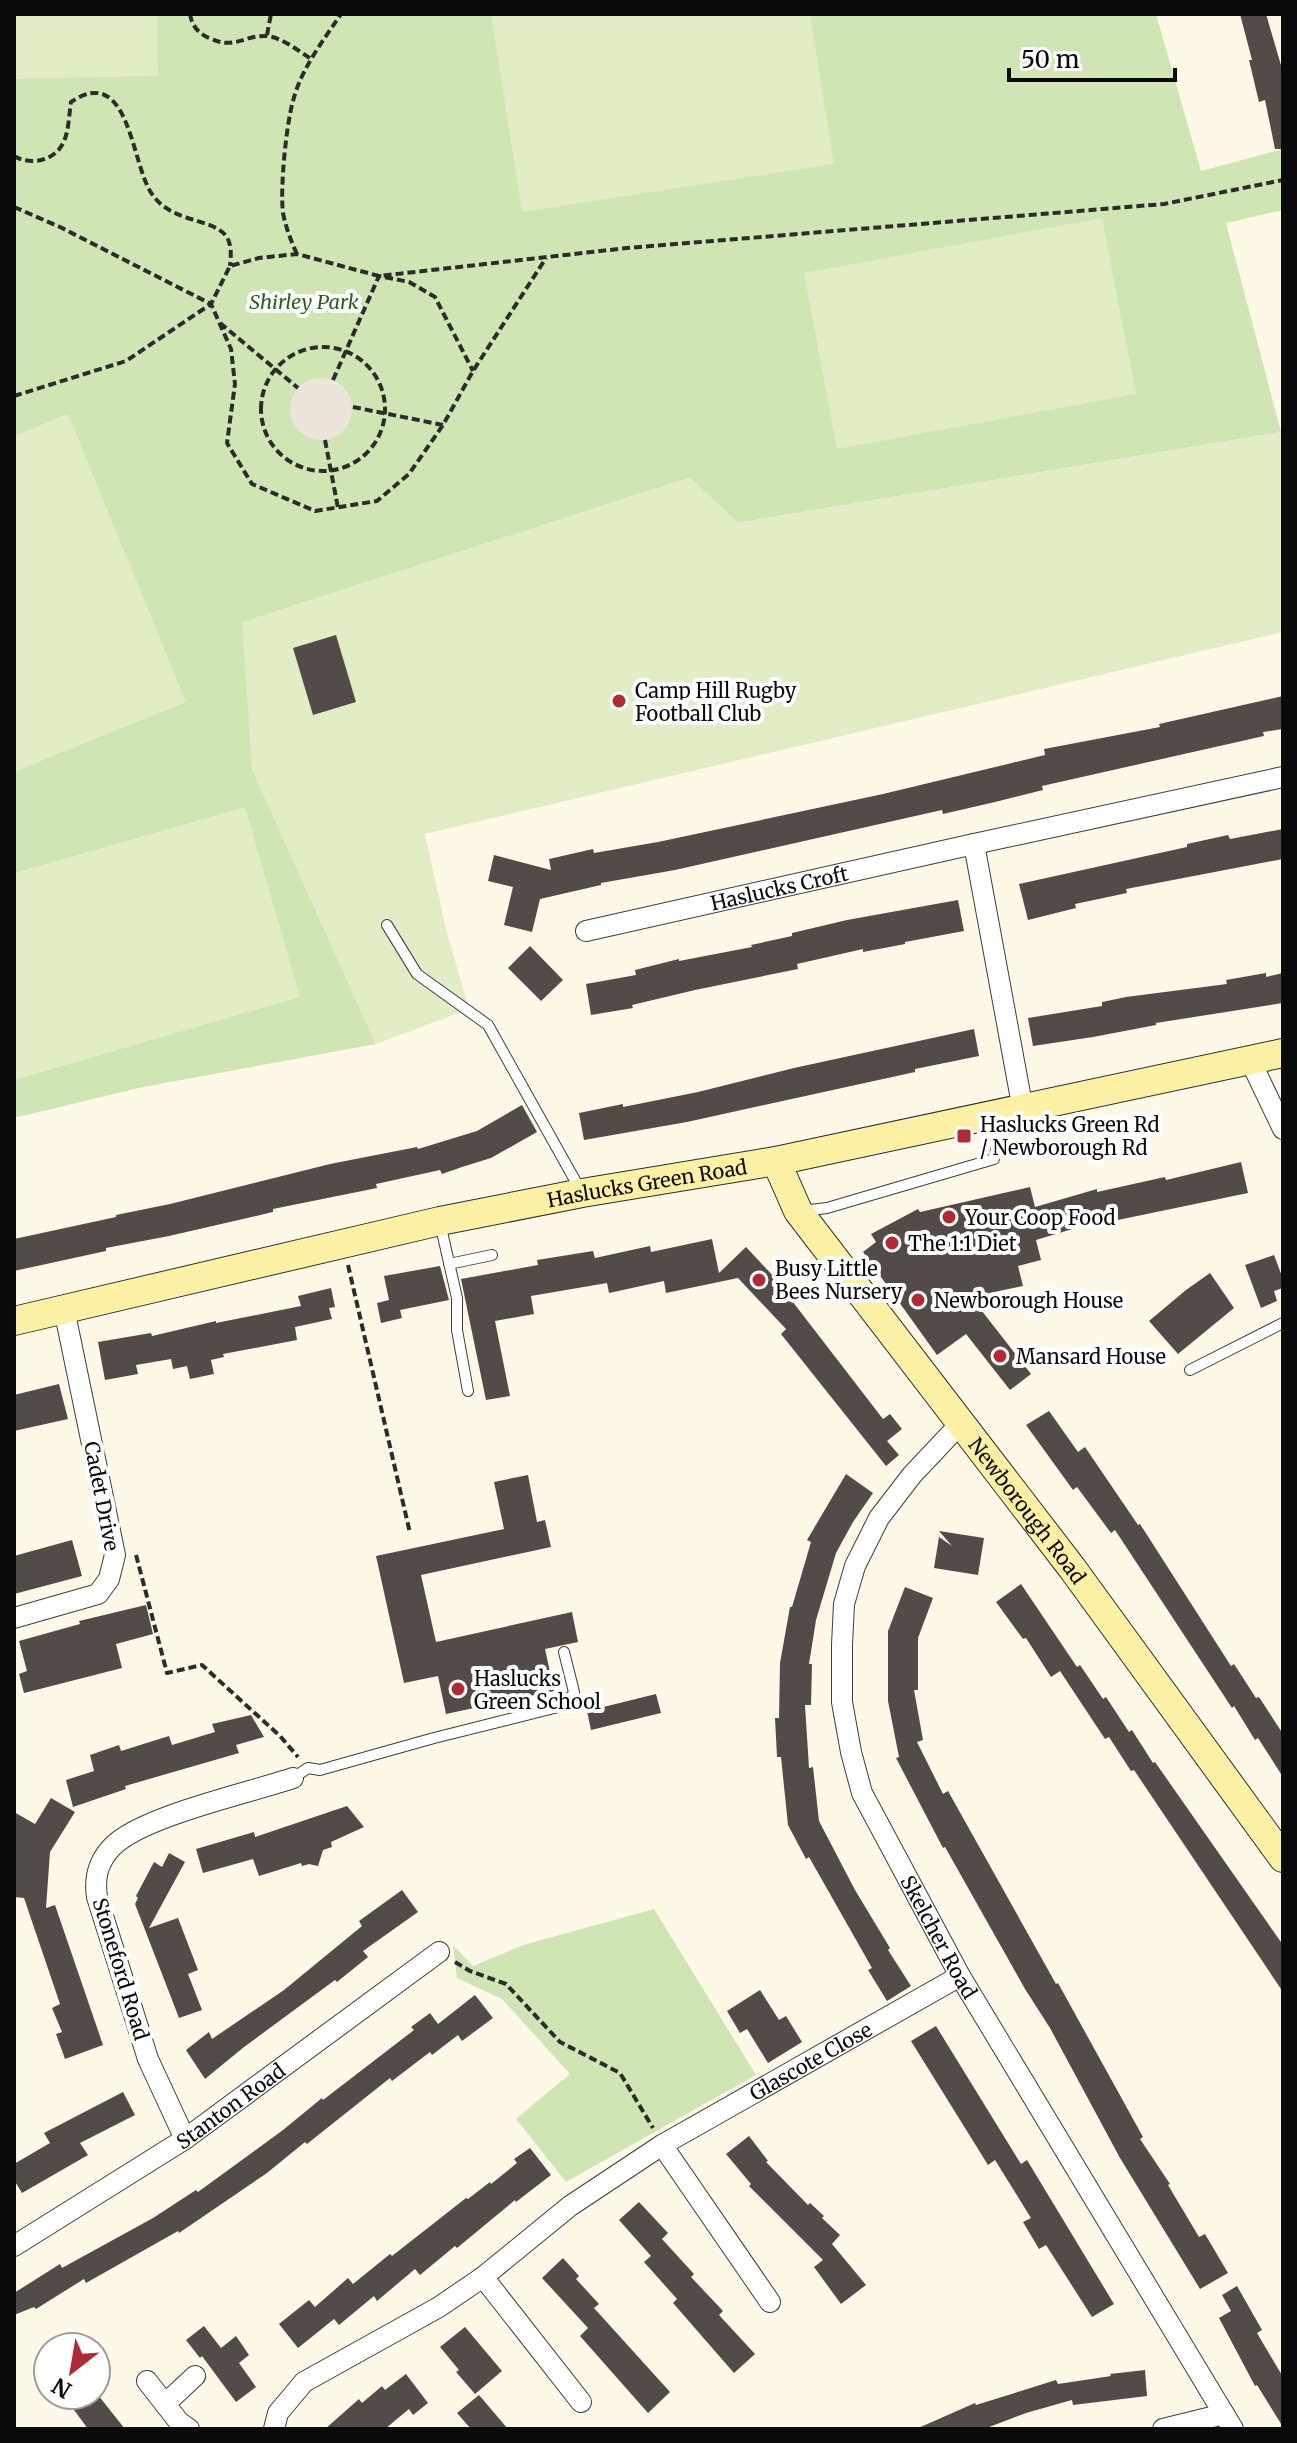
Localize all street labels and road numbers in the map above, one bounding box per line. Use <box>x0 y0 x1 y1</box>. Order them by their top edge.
street label: Haslucks Croft <box>708 860 851 915</box>
street label: Haslucks Green Road <box>545 1154 749 1212</box>
street label: Newborough Road <box>964 1432 1092 1588</box>
street label: Cadet Drive <box>79 1439 125 1553</box>
street label: Skelcher Road <box>896 1871 983 2003</box>
street label: Stoneford Road <box>88 1895 154 2043</box>
street label: Glascote Close <box>745 2016 876 2105</box>
street label: Stanton Road <box>171 2057 290 2154</box>

